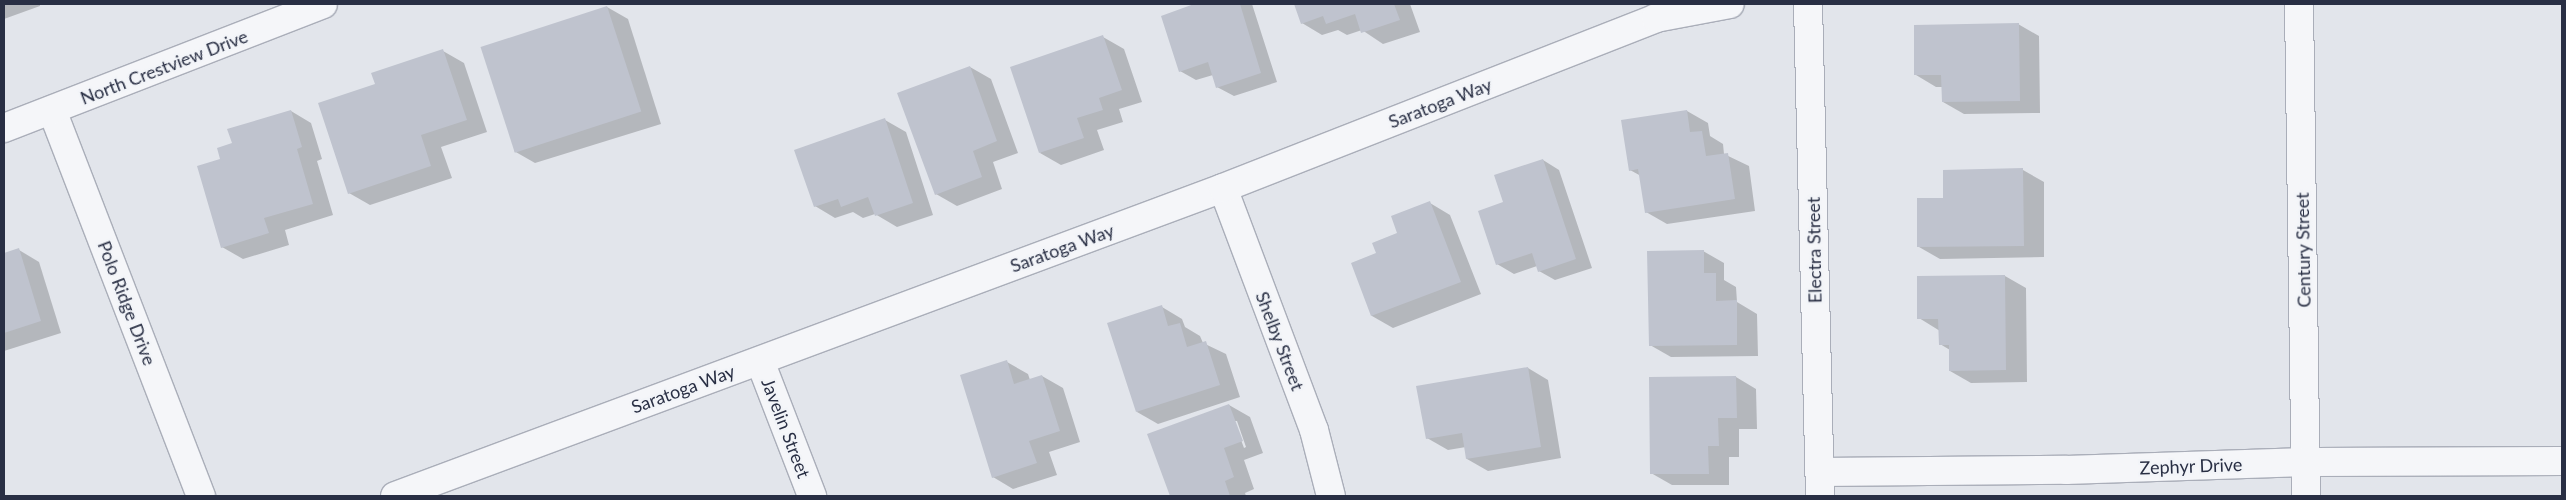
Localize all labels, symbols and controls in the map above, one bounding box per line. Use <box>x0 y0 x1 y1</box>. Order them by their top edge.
street label: North Crestview Drive <box>77 25 251 109</box>
street label: Saratoga Way <box>1385 73 1495 133</box>
street label: Century Street <box>2291 192 2315 308</box>
street label: Electra Street <box>1802 197 1826 303</box>
street label: Saratoga Way <box>1007 219 1117 277</box>
street label: Polo Ridge Drive <box>93 238 161 368</box>
street label: Shelby Street <box>1251 288 1309 394</box>
street label: Saratoga Way <box>628 360 738 418</box>
street label: Javelin Street <box>757 375 815 481</box>
street label: Zephyr Drive <box>2139 453 2243 479</box>

